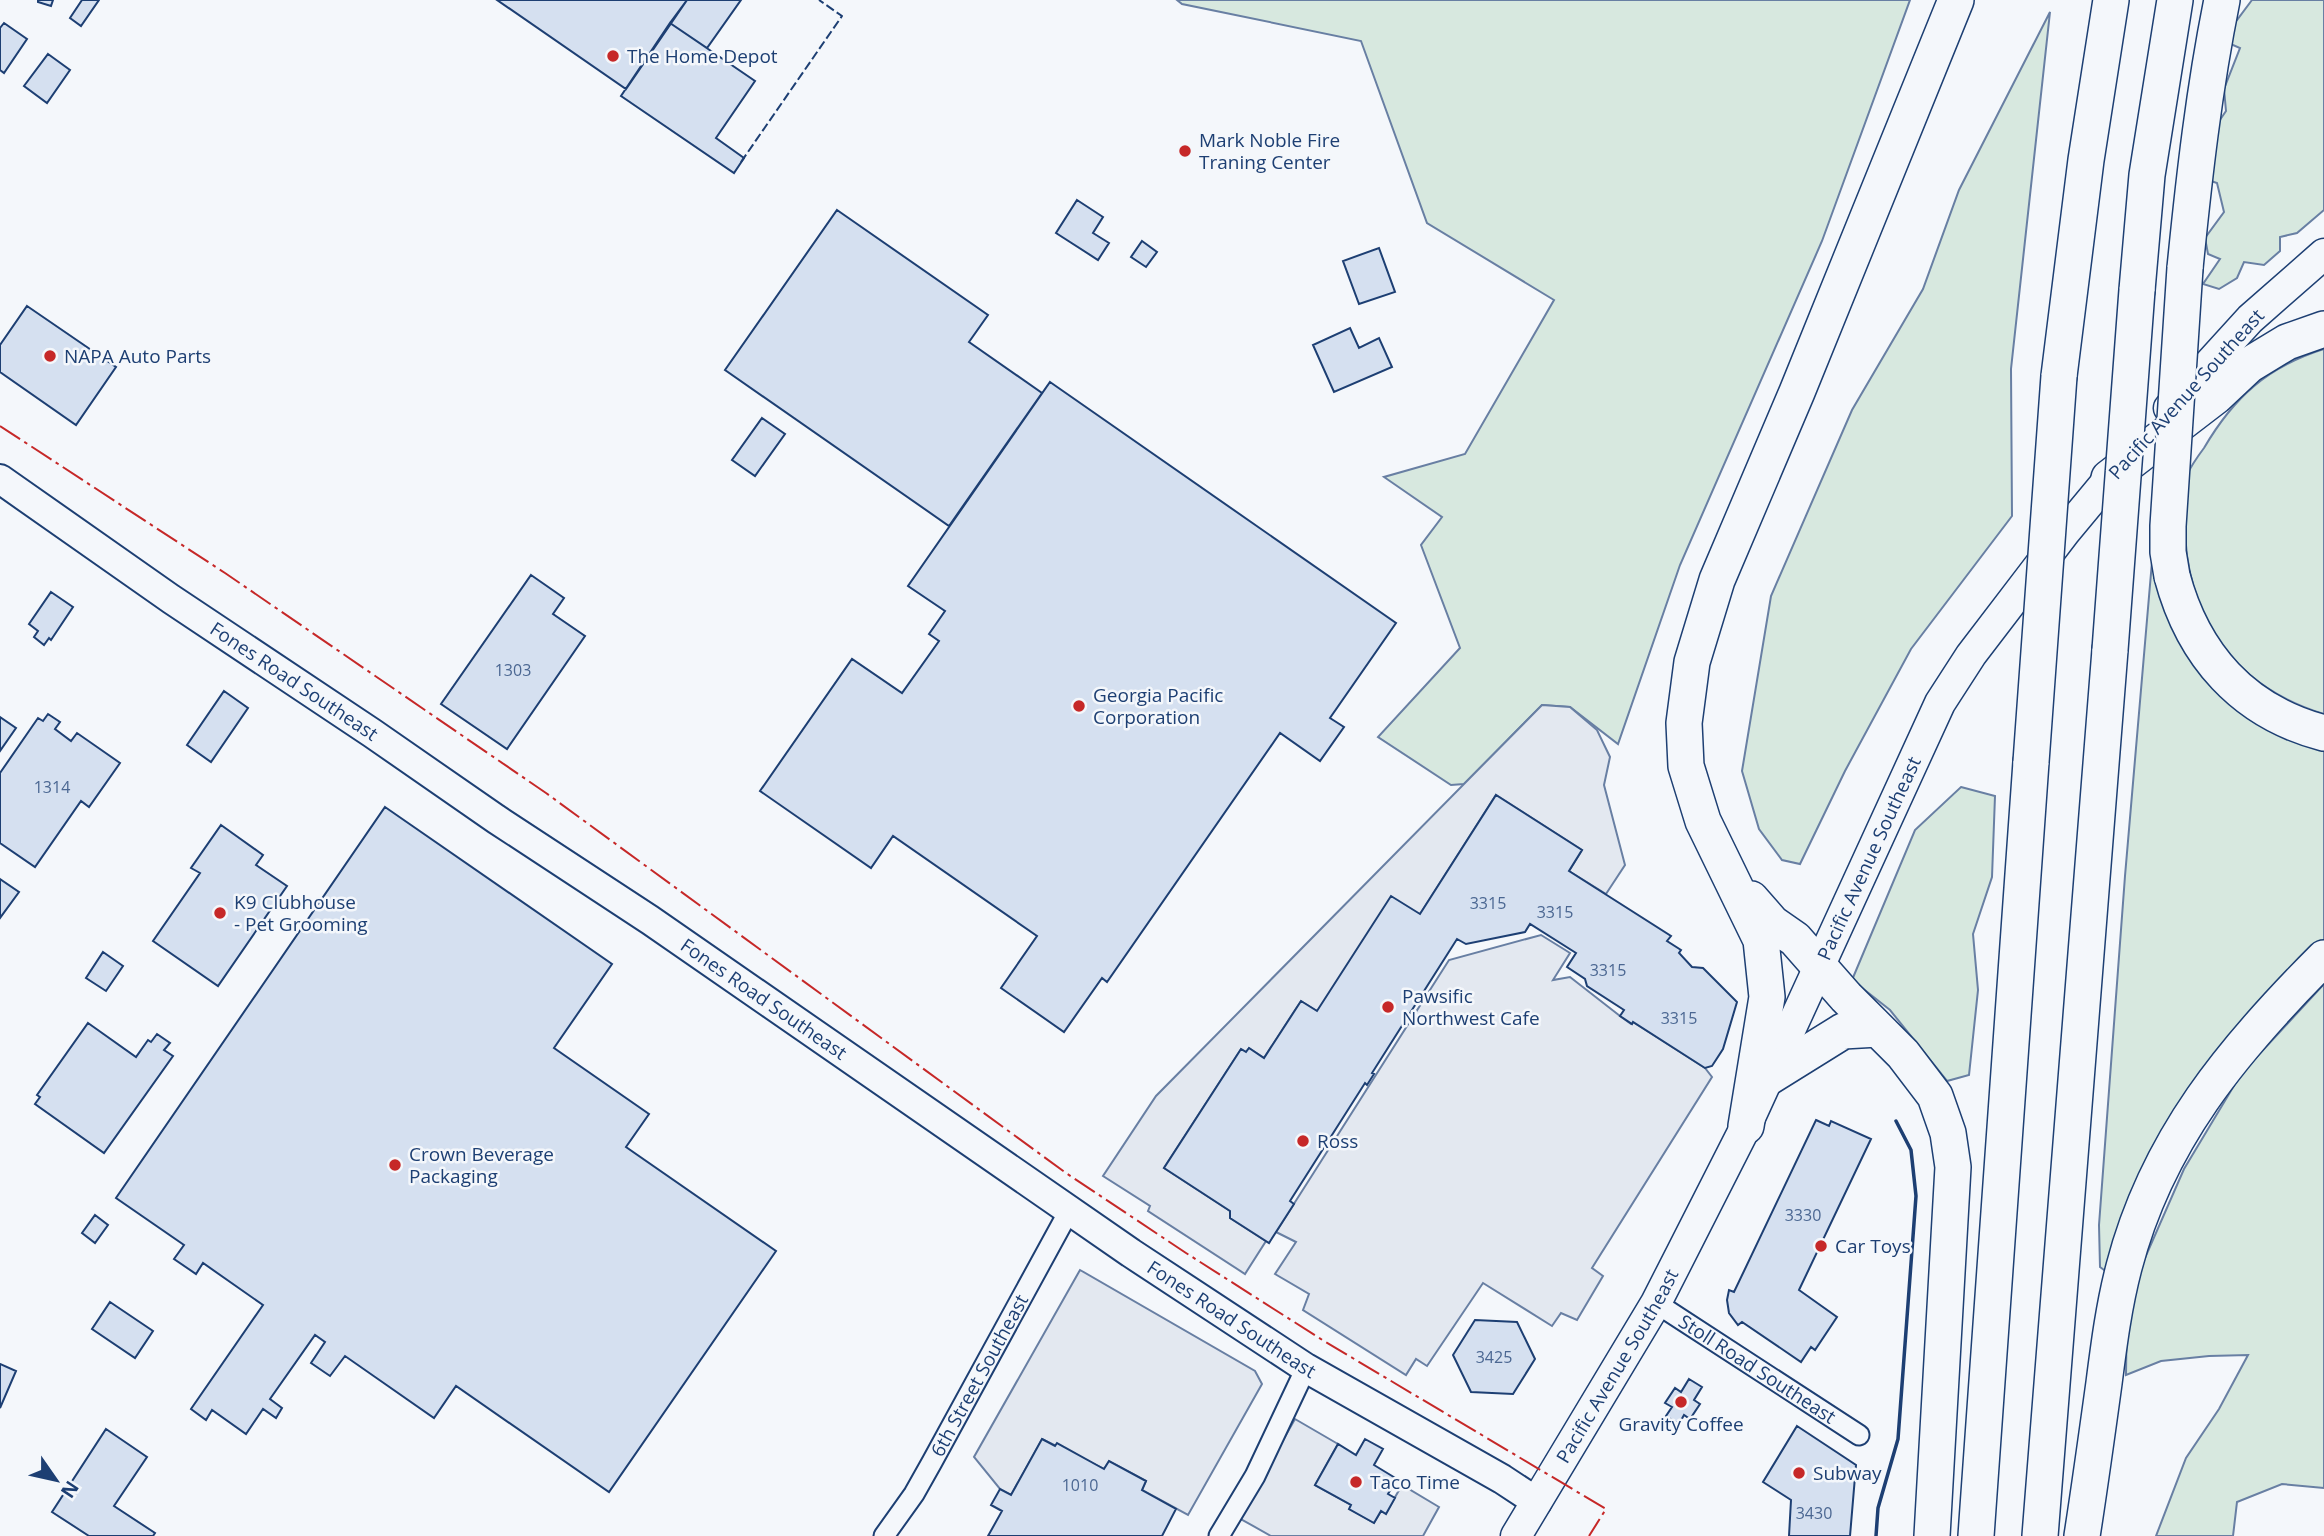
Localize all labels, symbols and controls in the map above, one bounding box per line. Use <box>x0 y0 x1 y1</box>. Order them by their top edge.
place label: The Home Depot <box>627 43 778 69</box>
marker: The Home Depot <box>605 48 621 64</box>
place label: Mark Noble Fire Traning Center <box>1199 127 1340 175</box>
marker: Mark Noble Fire Traning Center <box>1177 143 1193 159</box>
street label: Pacific Avenue Southeast <box>2102 303 2270 485</box>
place label: NAPA Auto Parts <box>64 343 211 369</box>
marker: NAPA Auto Parts <box>42 348 58 364</box>
street label: Fones Road Southeast <box>205 616 384 747</box>
house number: 1303 <box>495 659 531 681</box>
place label: Georgia Pacific Corporation <box>1093 682 1223 730</box>
marker: Georgia Pacific Corporation <box>1071 698 1087 714</box>
street label: Pacific Avenue Southeast <box>1811 752 1927 964</box>
house number: 1314 <box>34 776 70 798</box>
place label: K9 Clubhouse - Pet Grooming <box>234 889 368 937</box>
house number: 3315 <box>1470 892 1506 914</box>
house number: 3315 <box>1537 901 1573 923</box>
marker: K9 Clubhouse - Pet Grooming <box>212 905 228 921</box>
street label: Fones Road Southeast <box>675 932 852 1066</box>
house number: 3315 <box>1590 959 1626 981</box>
place label: Pawsific Northwest Cafe <box>1402 983 1540 1031</box>
marker: Pawsific Northwest Cafe <box>1380 999 1396 1015</box>
house number: 3315 <box>1661 1007 1697 1029</box>
place label: Ross <box>1317 1128 1358 1154</box>
marker: Ross <box>1295 1133 1311 1149</box>
place label: Crown Beverage Packaging <box>409 1141 554 1189</box>
marker: Crown Beverage Packaging <box>387 1157 403 1173</box>
house number: 3330 <box>1785 1204 1821 1226</box>
place label: Car Toys <box>1835 1233 1911 1259</box>
marker: Car Toys <box>1813 1238 1829 1254</box>
street label: Fones Road Southeast <box>1142 1254 1321 1384</box>
street label: Pacific Avenue Southeast <box>1550 1264 1684 1468</box>
street label: 6th Street Southeast <box>924 1289 1034 1461</box>
street label: Stoll Road Southeast <box>1674 1308 1841 1430</box>
house number: 3425 <box>1476 1346 1512 1368</box>
marker: Gravity Coffee <box>1673 1394 1689 1410</box>
place label: Gravity Coffee <box>1618 1411 1744 1437</box>
north arrow <box>21 1445 91 1515</box>
place label: Subway <box>1813 1460 1882 1486</box>
marker: Subway <box>1791 1465 1807 1481</box>
place label: Taco Time <box>1370 1469 1460 1495</box>
house number: 1010 <box>1062 1474 1098 1496</box>
marker: Taco Time <box>1348 1474 1364 1490</box>
text: N <box>55 1476 85 1503</box>
house number: 3430 <box>1796 1502 1832 1524</box>

